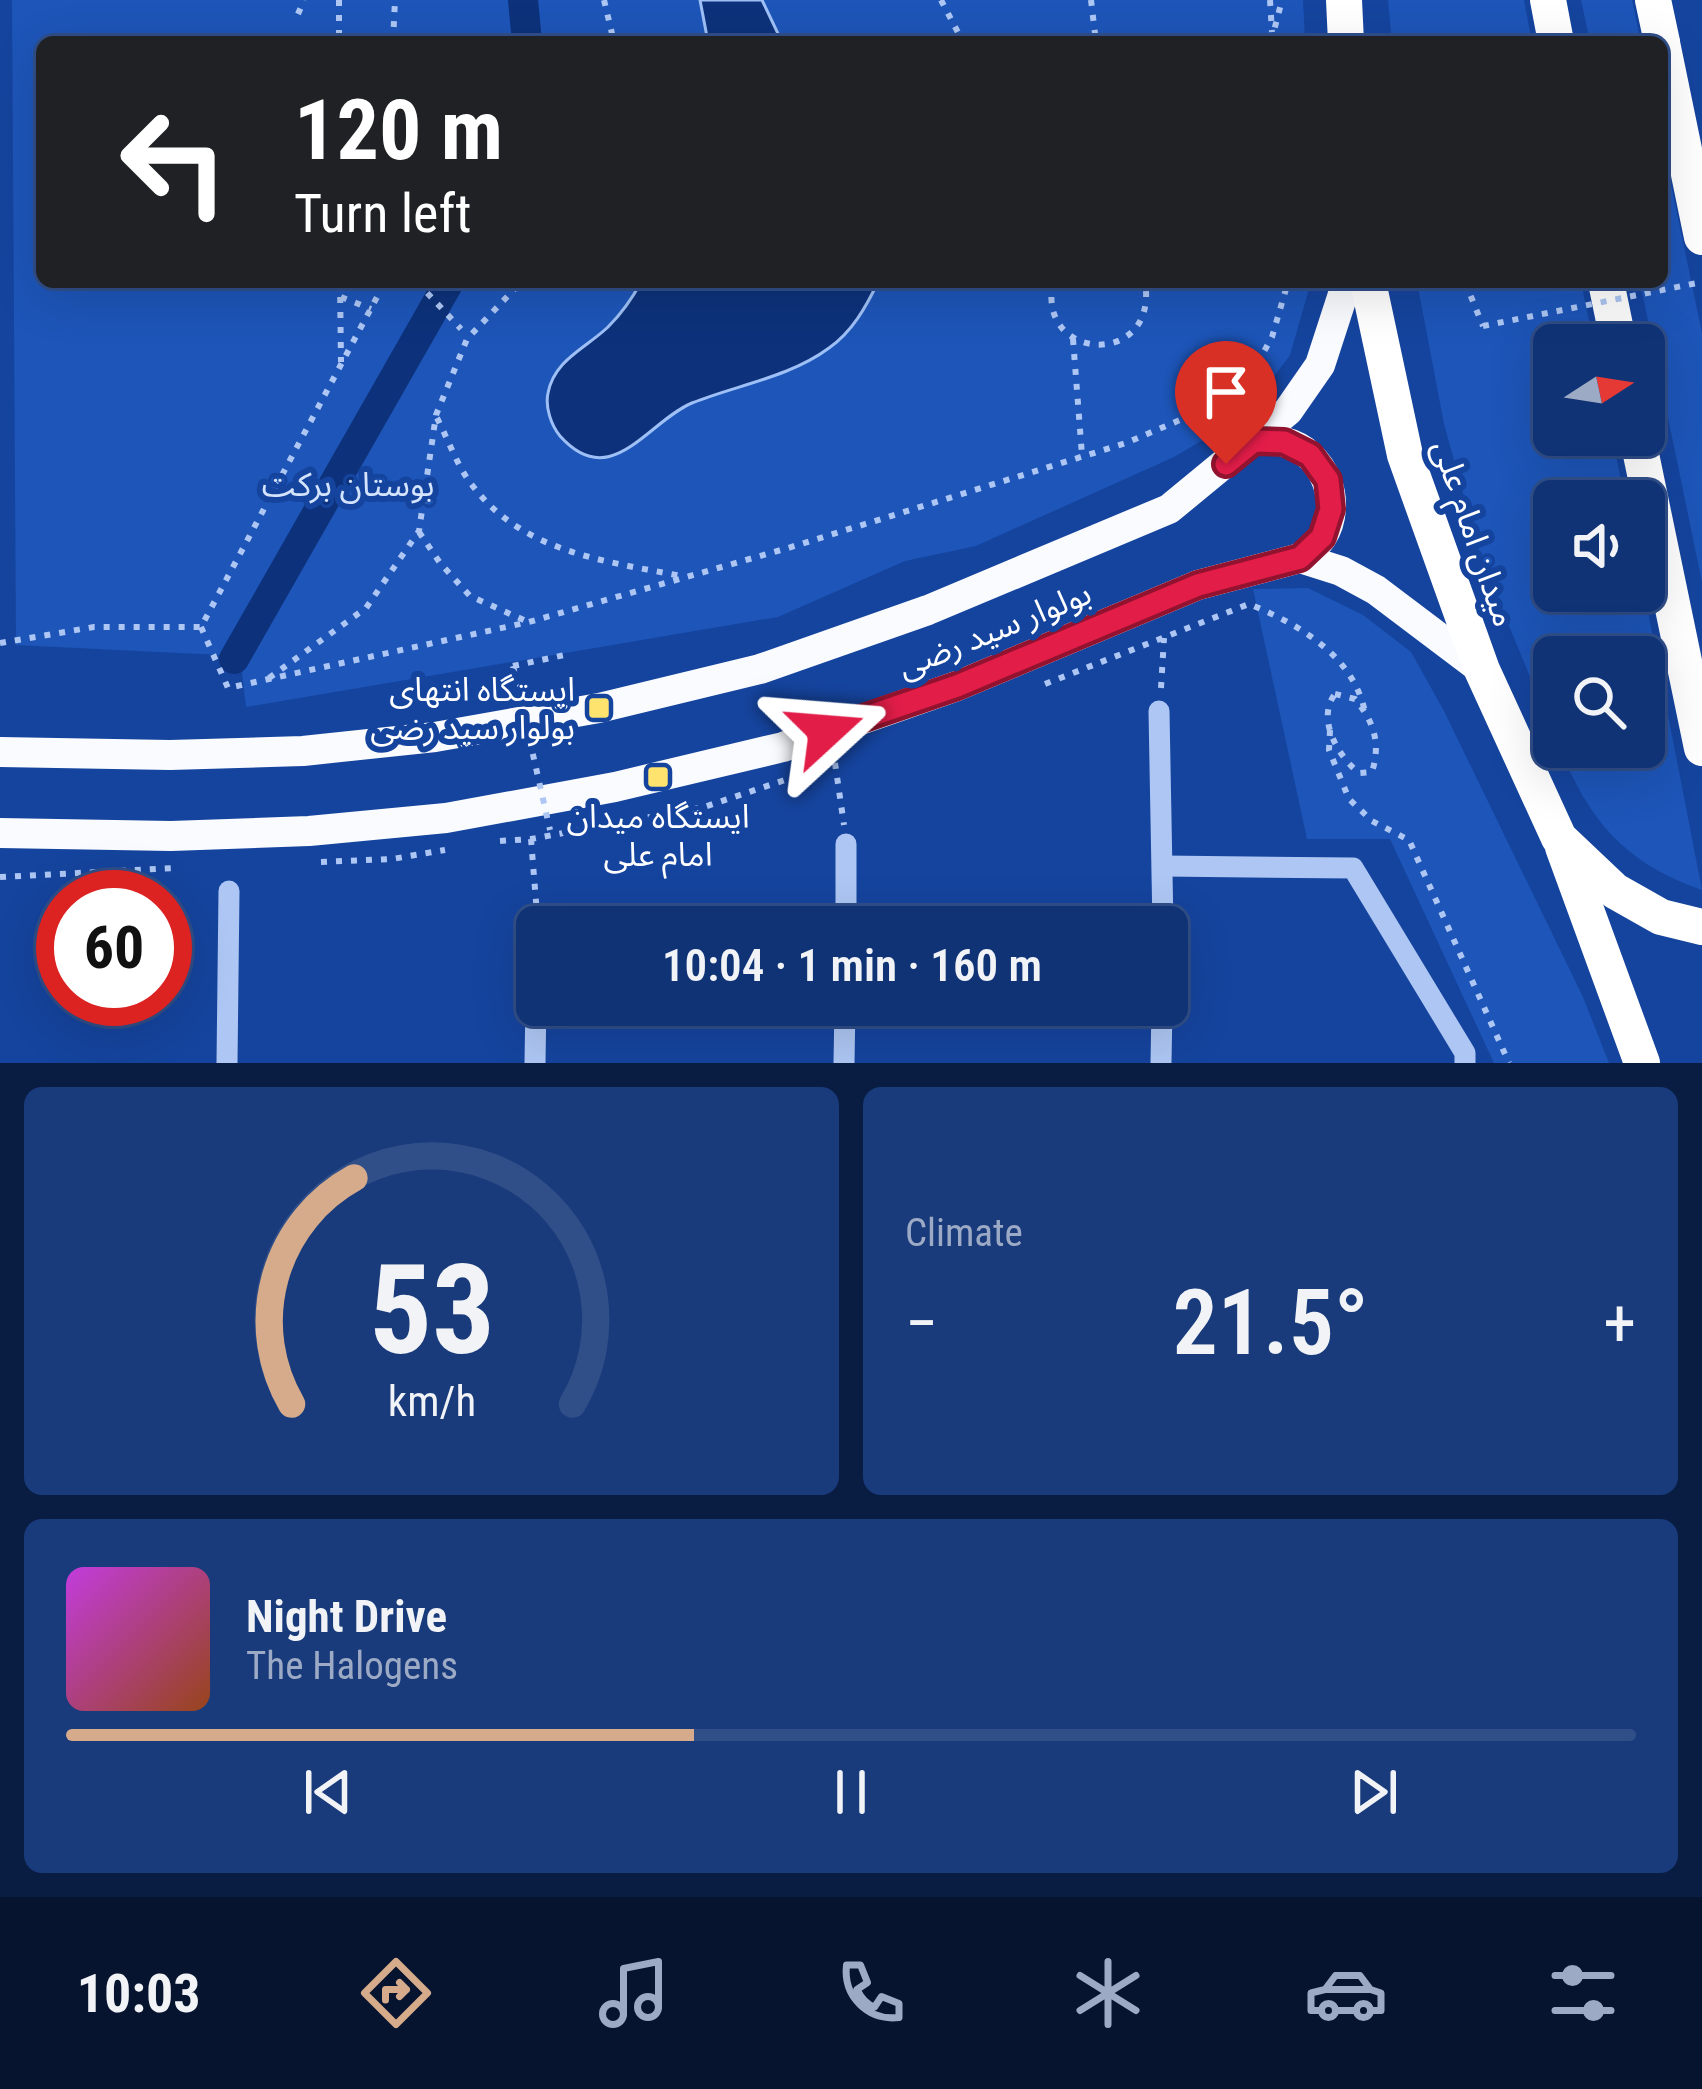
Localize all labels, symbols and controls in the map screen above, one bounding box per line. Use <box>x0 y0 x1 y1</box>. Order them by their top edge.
text: 120 m <box>294 81 503 180</box>
icon: left <box>96 84 252 240</box>
text: Turn left <box>294 182 471 245</box>
north arrow <box>1533 324 1665 456</box>
map controls <box>1533 324 1665 768</box>
pin <box>1175 341 1277 464</box>
icon: arrive <box>1193 359 1259 425</box>
street label: میدان امام علی <box>1420 435 1525 633</box>
park label: بوستان برکت <box>262 465 434 504</box>
button: sound <box>1533 480 1665 612</box>
street label: بولوار سید رضی <box>892 573 1096 686</box>
button: search <box>1533 636 1665 768</box>
position arrow <box>763 668 889 794</box>
place label: ایستگاه انتهای بولوار سید رضی <box>370 670 575 747</box>
marker: ایستگاه انتهای بولوار سید رضی <box>586 695 612 721</box>
marker: ایستگاه میدان امام علی <box>645 764 671 790</box>
place label: ایستگاه میدان امام علی <box>566 797 750 879</box>
speed limit sign: 60 <box>36 870 192 1026</box>
text: 10:04 · 1 min · 160 m <box>662 939 1042 992</box>
text: Climate <box>905 1210 1023 1256</box>
text: 53 <box>368 1237 495 1383</box>
text: 21.5° <box>1173 1271 1369 1376</box>
text: − <box>905 1285 938 1362</box>
text: + <box>1603 1285 1636 1362</box>
text: km/h <box>387 1376 476 1426</box>
text: Night Drive <box>246 1590 447 1643</box>
text: The Halogens <box>246 1643 458 1689</box>
icon: previous <box>295 1759 361 1825</box>
icon: pause <box>818 1759 884 1825</box>
icon: next <box>1341 1759 1407 1825</box>
icon: directions <box>354 1951 438 2035</box>
icon: music <box>592 1951 676 2035</box>
icon: phone <box>829 1951 913 2035</box>
icon: climate <box>1066 1951 1150 2035</box>
icon: car <box>1304 1951 1388 2035</box>
icon: filters <box>1541 1951 1625 2035</box>
text: 10:03 <box>77 1962 201 2025</box>

